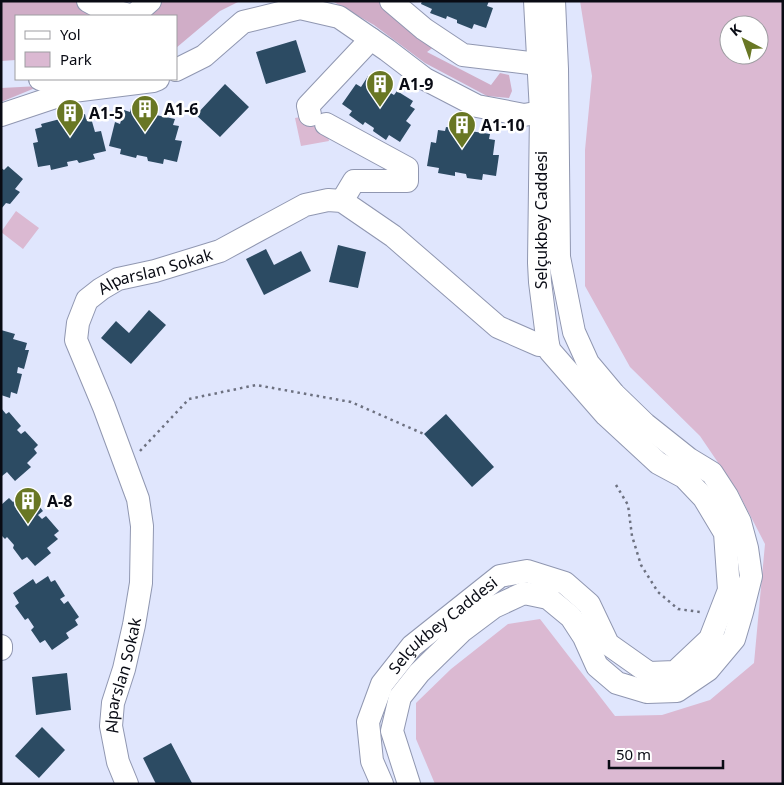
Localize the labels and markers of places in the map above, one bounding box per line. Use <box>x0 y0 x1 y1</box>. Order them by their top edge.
building icon: A1-9 <box>365 69 395 108</box>
place label: A1-9 <box>399 73 434 95</box>
building icon: A1-6 <box>130 94 160 133</box>
building icon: A1-5 <box>55 98 85 137</box>
place label: A1-6 <box>164 98 199 120</box>
place label: A1-5 <box>89 102 124 124</box>
building icon: A1-10 <box>447 110 477 149</box>
place label: A1-10 <box>481 114 525 136</box>
building icon: A-8 <box>13 486 43 525</box>
place label: A-8 <box>47 490 72 512</box>

